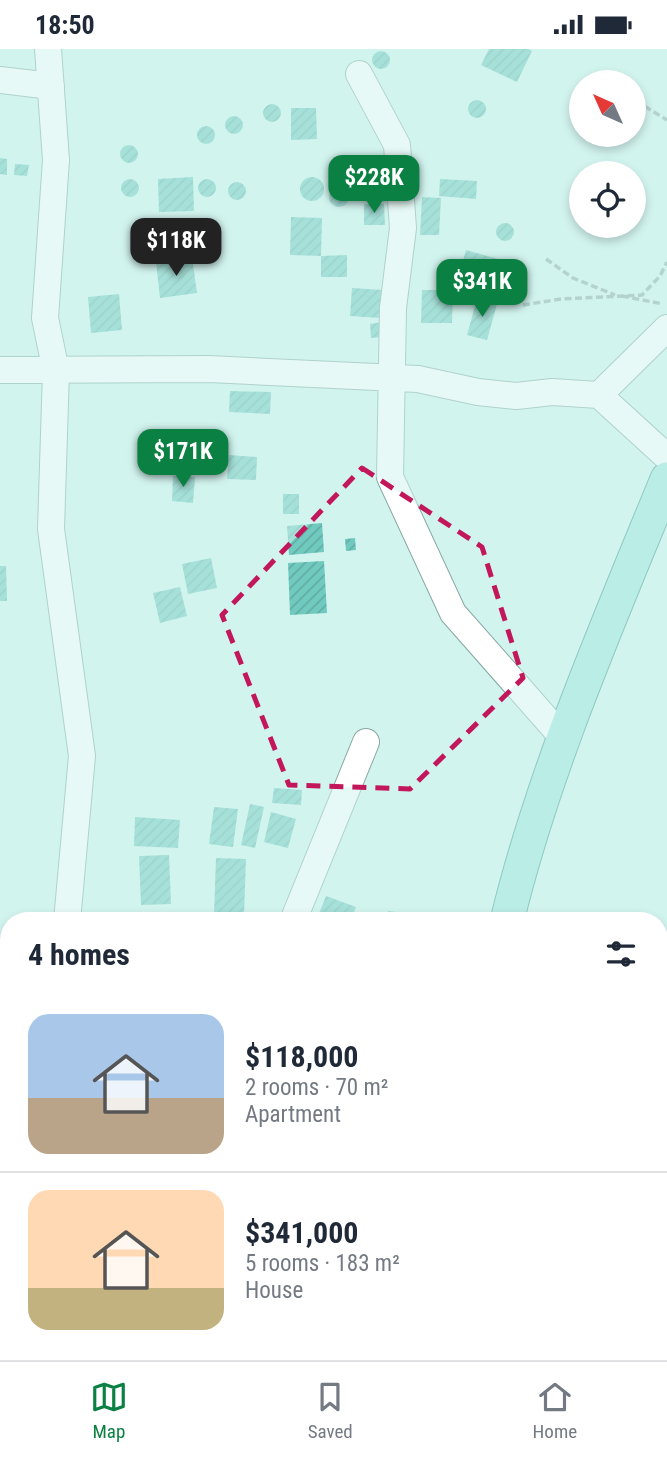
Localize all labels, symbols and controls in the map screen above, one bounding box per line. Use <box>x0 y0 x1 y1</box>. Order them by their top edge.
text: 18:50 <box>35 10 95 40</box>
north arrow <box>569 70 646 147</box>
map controls <box>569 70 646 238</box>
pin: $228K <box>325 155 423 215</box>
button: locate <box>569 161 646 238</box>
text: $228K <box>344 164 404 191</box>
pin: $118K <box>127 219 225 278</box>
text: $118K <box>146 227 206 254</box>
pin: $341K <box>433 259 531 319</box>
text: $341K <box>452 268 512 295</box>
pin: $171K <box>134 429 232 489</box>
text: $171K <box>153 438 213 465</box>
icon: filters <box>602 935 640 973</box>
text: 4 homes <box>28 937 130 972</box>
text: $118,000 <box>245 1039 358 1074</box>
icon: home <box>84 1042 168 1126</box>
text: 2 rooms · 70 m² <box>245 1074 388 1101</box>
text: Apartment <box>245 1101 341 1128</box>
text: $341,000 <box>245 1215 358 1250</box>
icon: home <box>84 1218 168 1302</box>
text: 5 rooms · 183 m² <box>245 1250 400 1277</box>
text: House <box>245 1277 303 1304</box>
tab: Map <box>90 1378 128 1443</box>
tab: Saved <box>308 1378 353 1443</box>
tab: Home <box>533 1378 577 1443</box>

